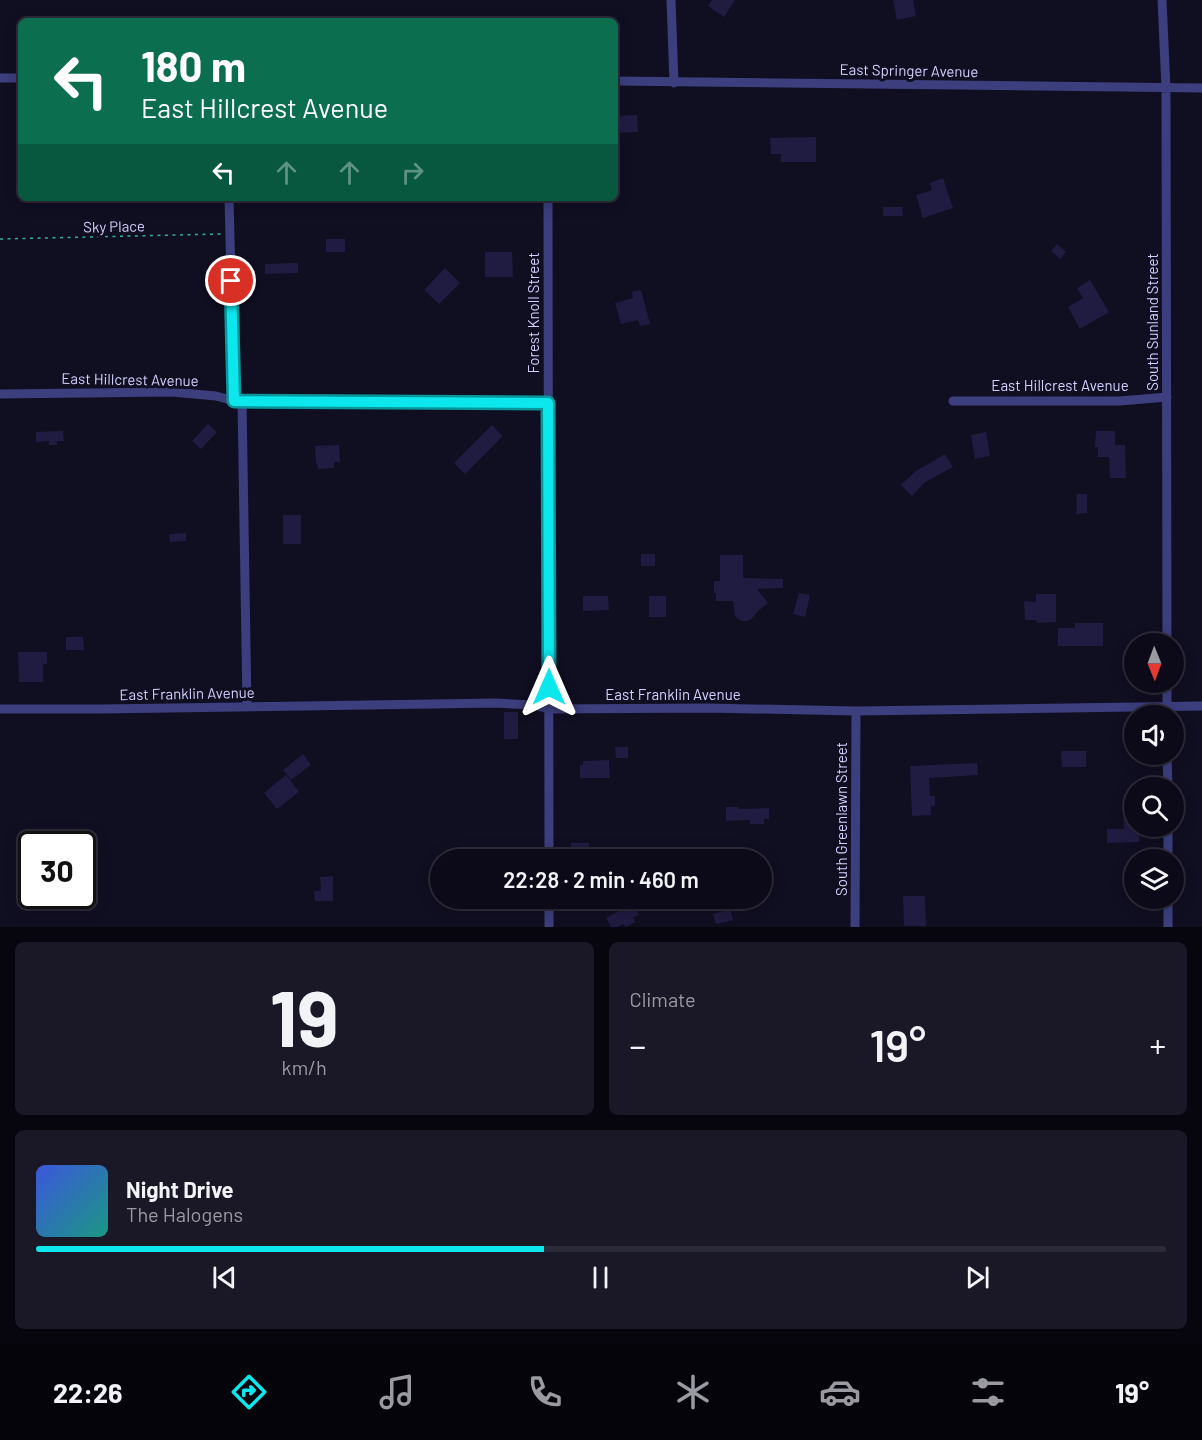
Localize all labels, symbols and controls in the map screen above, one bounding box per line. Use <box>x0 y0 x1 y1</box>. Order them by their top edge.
text: 180 m <box>141 40 246 90</box>
icon: left <box>42 42 120 120</box>
street label: East Springer Avenue <box>839 60 979 80</box>
text: East Hillcrest Avenue <box>141 91 388 123</box>
icon: left <box>207 156 240 189</box>
icon: ahead <box>270 156 303 189</box>
icon: ahead <box>333 156 366 189</box>
icon: right <box>396 156 429 189</box>
street label: Sky Place <box>83 216 145 236</box>
street label: Forest Knoll Street <box>524 252 542 374</box>
street label: South Sunland Street <box>1143 253 1161 391</box>
pin <box>205 255 256 306</box>
icon: arrive <box>214 264 247 297</box>
street label: East Hillcrest Avenue <box>61 369 199 389</box>
street label: East Hillcrest Avenue <box>991 376 1129 394</box>
north arrow <box>1124 633 1184 693</box>
map controls <box>1124 633 1184 909</box>
position arrow <box>517 655 581 719</box>
street label: East Franklin Avenue <box>119 683 255 703</box>
street label: East Franklin Avenue <box>605 685 741 703</box>
button: sound <box>1124 705 1184 765</box>
street label: South Greenlawn Street <box>832 742 850 896</box>
button: search <box>1124 777 1184 837</box>
speed limit sign: 30 <box>18 831 96 909</box>
button: layers <box>1124 849 1184 909</box>
text: 22:28 · 2 min · 460 m <box>503 866 699 892</box>
text: 19 <box>270 969 339 1063</box>
text: Climate <box>630 987 696 1011</box>
text: 19° <box>869 1017 926 1071</box>
text: − <box>630 1025 646 1065</box>
text: + <box>1150 1025 1166 1065</box>
text: km/h <box>282 1055 327 1079</box>
text: Night Drive <box>126 1176 234 1202</box>
text: The Halogens <box>126 1202 243 1226</box>
icon: previous <box>208 1261 241 1294</box>
icon: pause <box>584 1261 617 1294</box>
icon: next <box>961 1261 994 1294</box>
icon: directions <box>228 1371 270 1413</box>
icon: music <box>376 1371 418 1413</box>
icon: phone <box>524 1371 566 1413</box>
icon: climate <box>672 1371 714 1413</box>
icon: car <box>819 1371 861 1413</box>
icon: filters <box>967 1371 1009 1413</box>
text: 22:26 <box>53 1376 123 1408</box>
text: 19° <box>1115 1376 1149 1408</box>

